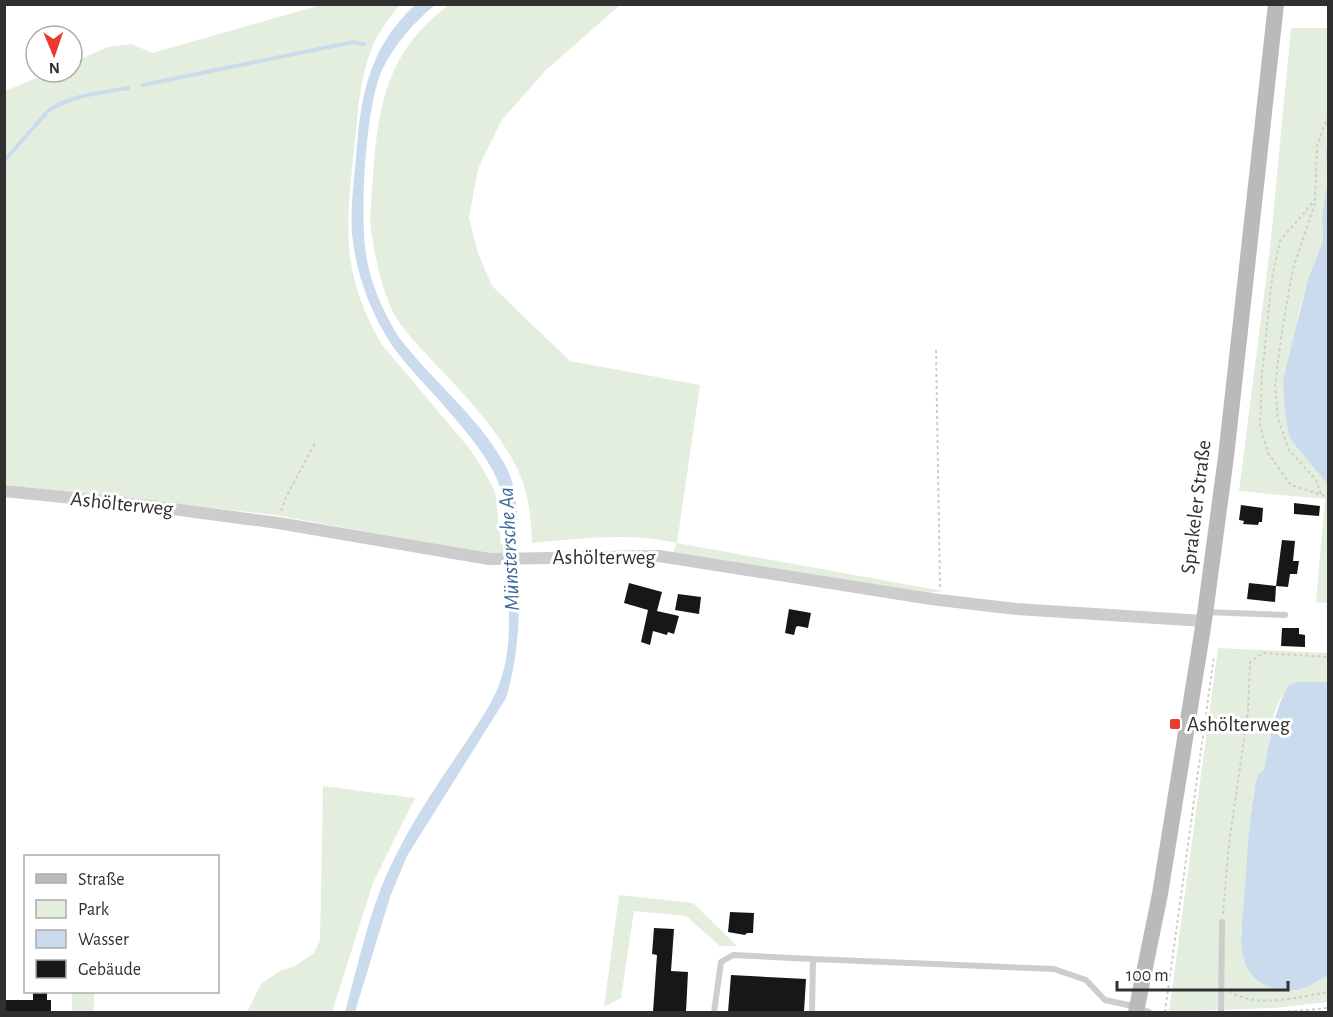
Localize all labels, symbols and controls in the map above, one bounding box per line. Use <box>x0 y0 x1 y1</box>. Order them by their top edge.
north arrow <box>24 24 84 84</box>
text: N <box>49 60 60 76</box>
street label: Sprakeler Straße <box>1177 439 1215 575</box>
water label: Münstersche Aa <box>495 487 523 611</box>
street label: Ashölterweg <box>70 488 175 520</box>
street label: Ashölterweg <box>552 547 656 568</box>
place label: Ashölterweg <box>1187 714 1291 735</box>
marker: Ashölterweg <box>1168 717 1182 731</box>
legend <box>24 855 219 993</box>
text: Straße <box>78 871 124 889</box>
text: Park <box>78 901 110 919</box>
text: Wasser <box>78 931 129 949</box>
scale bar <box>1117 954 1288 992</box>
text: Gebäude <box>78 961 141 979</box>
text: 100 m <box>1126 967 1169 985</box>

